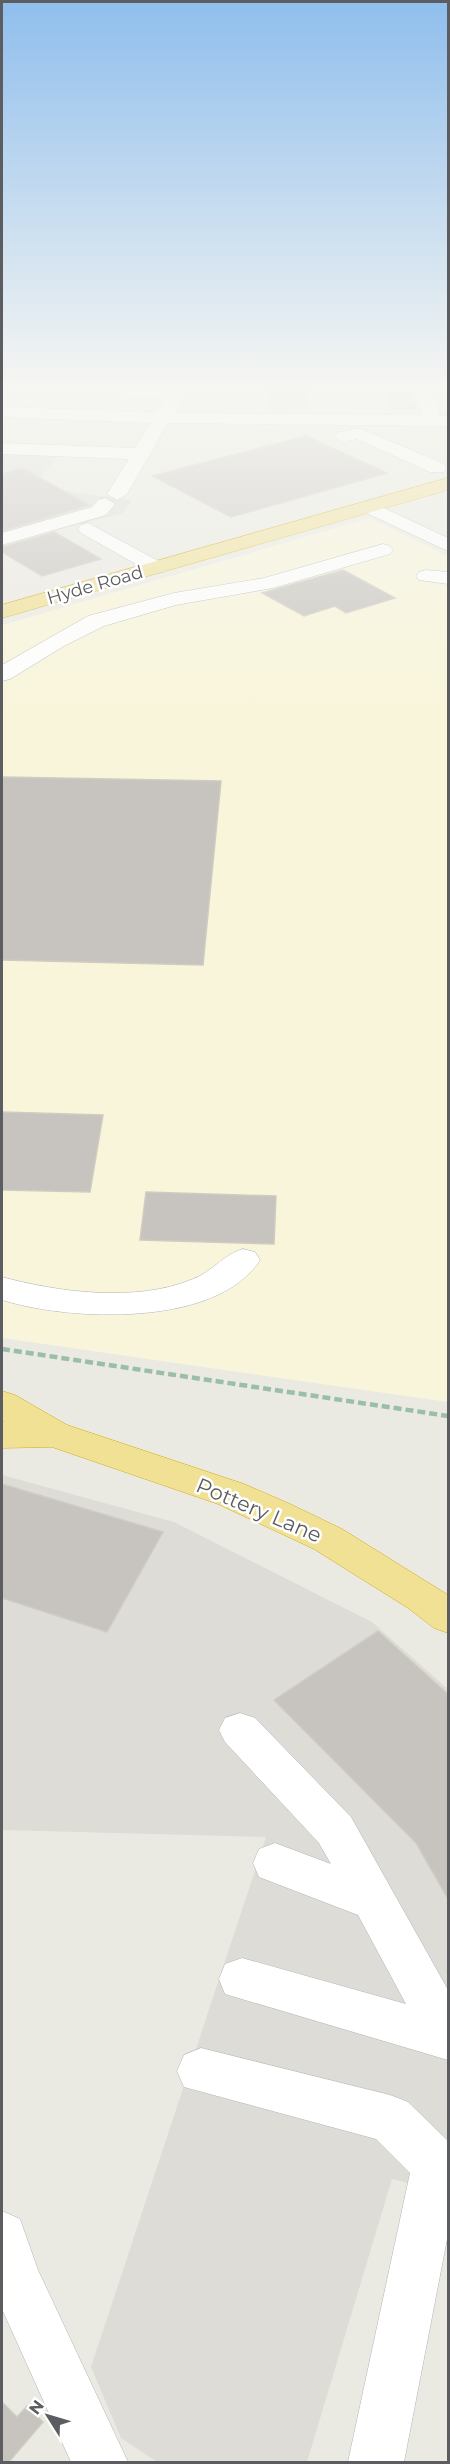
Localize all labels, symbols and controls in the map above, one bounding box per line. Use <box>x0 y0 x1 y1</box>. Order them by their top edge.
street label: Hyde Road <box>44 561 146 609</box>
street label: Pottery Lane <box>193 1472 325 1548</box>
north arrow <box>18 2386 78 2446</box>
text: N <box>25 2396 48 2418</box>

